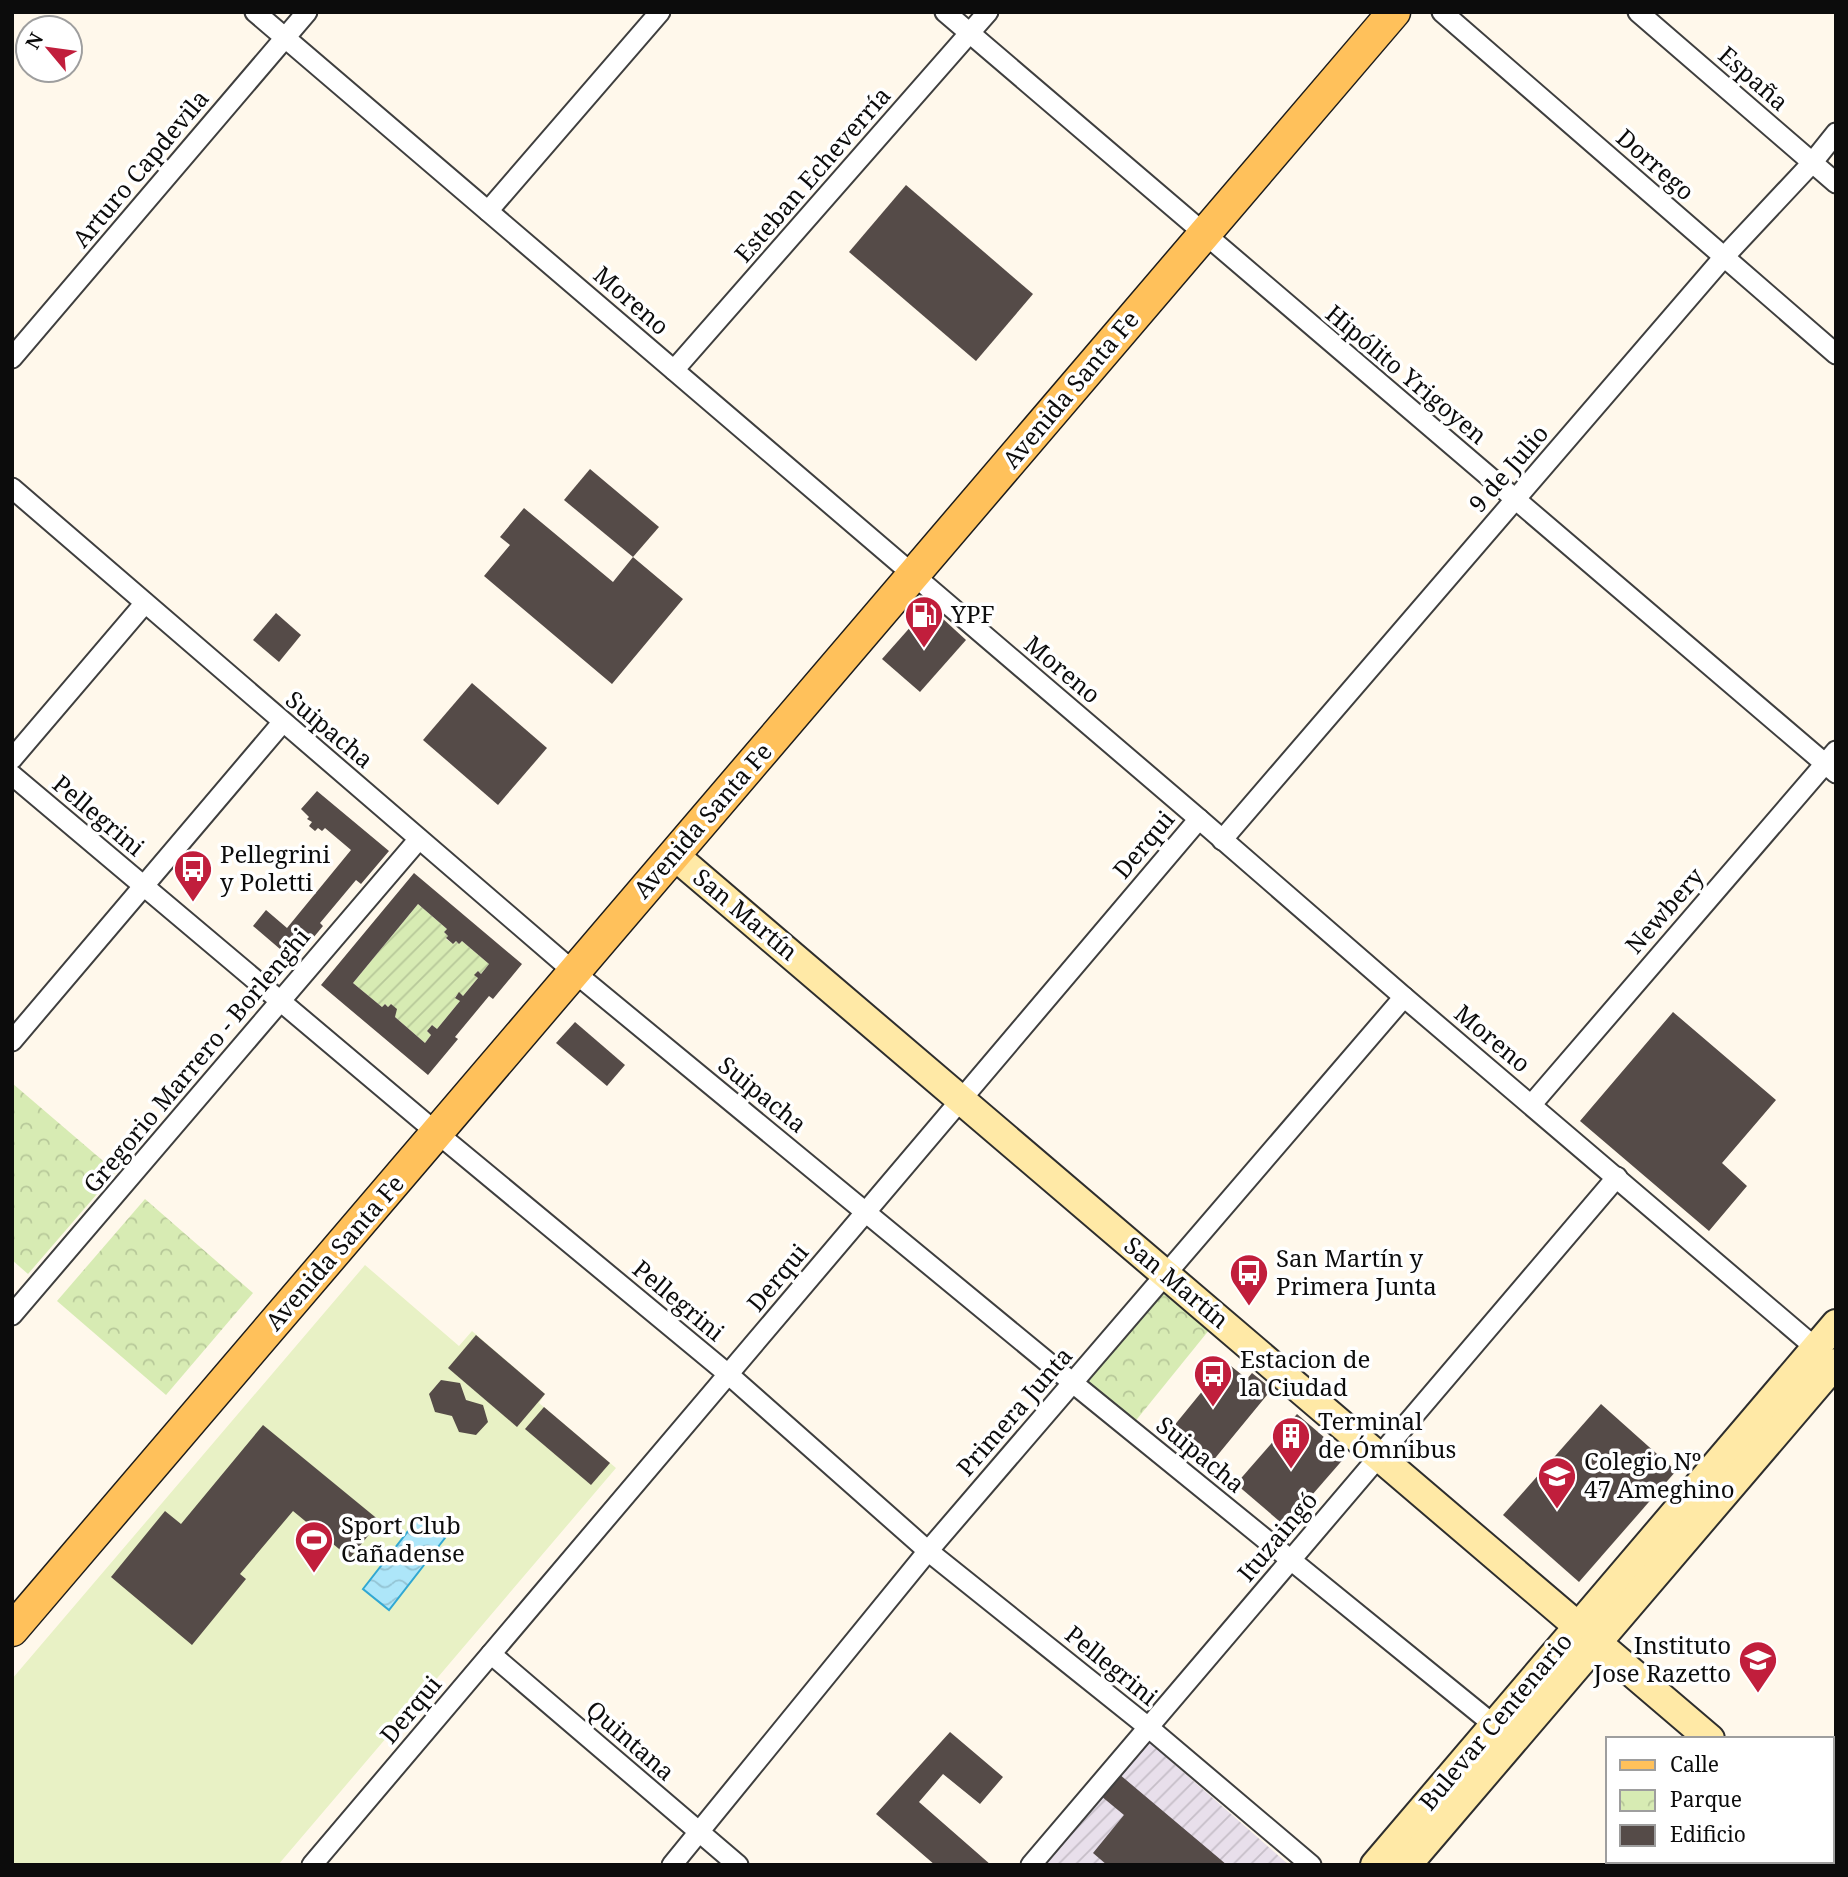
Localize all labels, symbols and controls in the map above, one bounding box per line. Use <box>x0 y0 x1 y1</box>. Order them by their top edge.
north arrow <box>14 14 84 84</box>
text: N <box>19 28 49 54</box>
street label: España <box>1712 38 1796 118</box>
street label: Esteban Echeverría <box>726 79 897 269</box>
street label: Arturo Capdevila <box>64 82 216 254</box>
street label: Dorrego <box>1610 121 1702 207</box>
street label: Moreno <box>587 258 677 342</box>
street label: Hipólito Yrigoyen <box>1319 297 1495 451</box>
street label: Avenida Santa Fe <box>994 303 1146 475</box>
street label: 9 de Julio <box>1461 417 1555 519</box>
fuel station icon: YPF <box>903 594 945 649</box>
place label: YPF <box>950 597 995 630</box>
street label: Moreno <box>1018 627 1108 710</box>
street label: Suipacha <box>279 683 381 775</box>
street label: Avenida Santa Fe <box>625 735 779 905</box>
street label: Pellegrini <box>46 767 152 863</box>
street label: Derqui <box>1105 803 1181 885</box>
place label: Pellegrini y Poletti <box>220 837 330 898</box>
bus stop icon: Pellegrini y Poletti <box>172 848 214 903</box>
street label: San Martín <box>687 860 805 967</box>
street label: Newbery <box>1617 860 1711 960</box>
street label: Gregorio Marrero - Borlenghi <box>75 920 317 1199</box>
street label: Moreno <box>1448 996 1538 1079</box>
street label: Suipacha <box>712 1048 814 1140</box>
street label: Avenida Santa Fe <box>257 1167 411 1337</box>
street label: San Martín <box>1118 1228 1236 1335</box>
street label: Derqui <box>739 1236 815 1318</box>
place label: San Martín y Primera Junta <box>1276 1241 1437 1302</box>
street label: Pellegrini <box>626 1252 732 1348</box>
bus stop icon: San Martín y Primera Junta <box>1228 1252 1270 1307</box>
street label: Primera Junta <box>949 1340 1079 1483</box>
place label: Estacion de la Ciudad <box>1240 1342 1370 1403</box>
bus stop icon: Estacion de la Ciudad <box>1192 1353 1234 1408</box>
place label: Terminal de Ómnibus <box>1318 1404 1456 1465</box>
street label: Suipacha <box>1150 1408 1252 1500</box>
building icon: Terminal de Ómnibus <box>1270 1415 1312 1470</box>
place label: Colegio Nº 47 Ameghino <box>1584 1444 1735 1505</box>
school or university icon: Colegio Nº 47 Ameghino <box>1536 1455 1578 1510</box>
street label: Ituzaingó <box>1229 1484 1324 1588</box>
place label: Sport Club Cañadense <box>341 1508 465 1569</box>
sports icon: Sport Club Cañadense <box>293 1519 335 1574</box>
street label: Pellegrini <box>1059 1617 1165 1713</box>
street label: Bulevar Centenario <box>1411 1625 1579 1817</box>
place label: Instituto Jose Razetto <box>1593 1628 1731 1689</box>
school or university icon: Instituto Jose Razetto <box>1737 1639 1779 1694</box>
street label: Derqui <box>372 1668 448 1750</box>
street label: Quintana <box>580 1692 682 1787</box>
legend <box>1606 1737 1834 1863</box>
text: Calle <box>1670 1750 1719 1778</box>
text: Parque <box>1670 1785 1742 1813</box>
text: Edificio <box>1670 1820 1746 1848</box>

